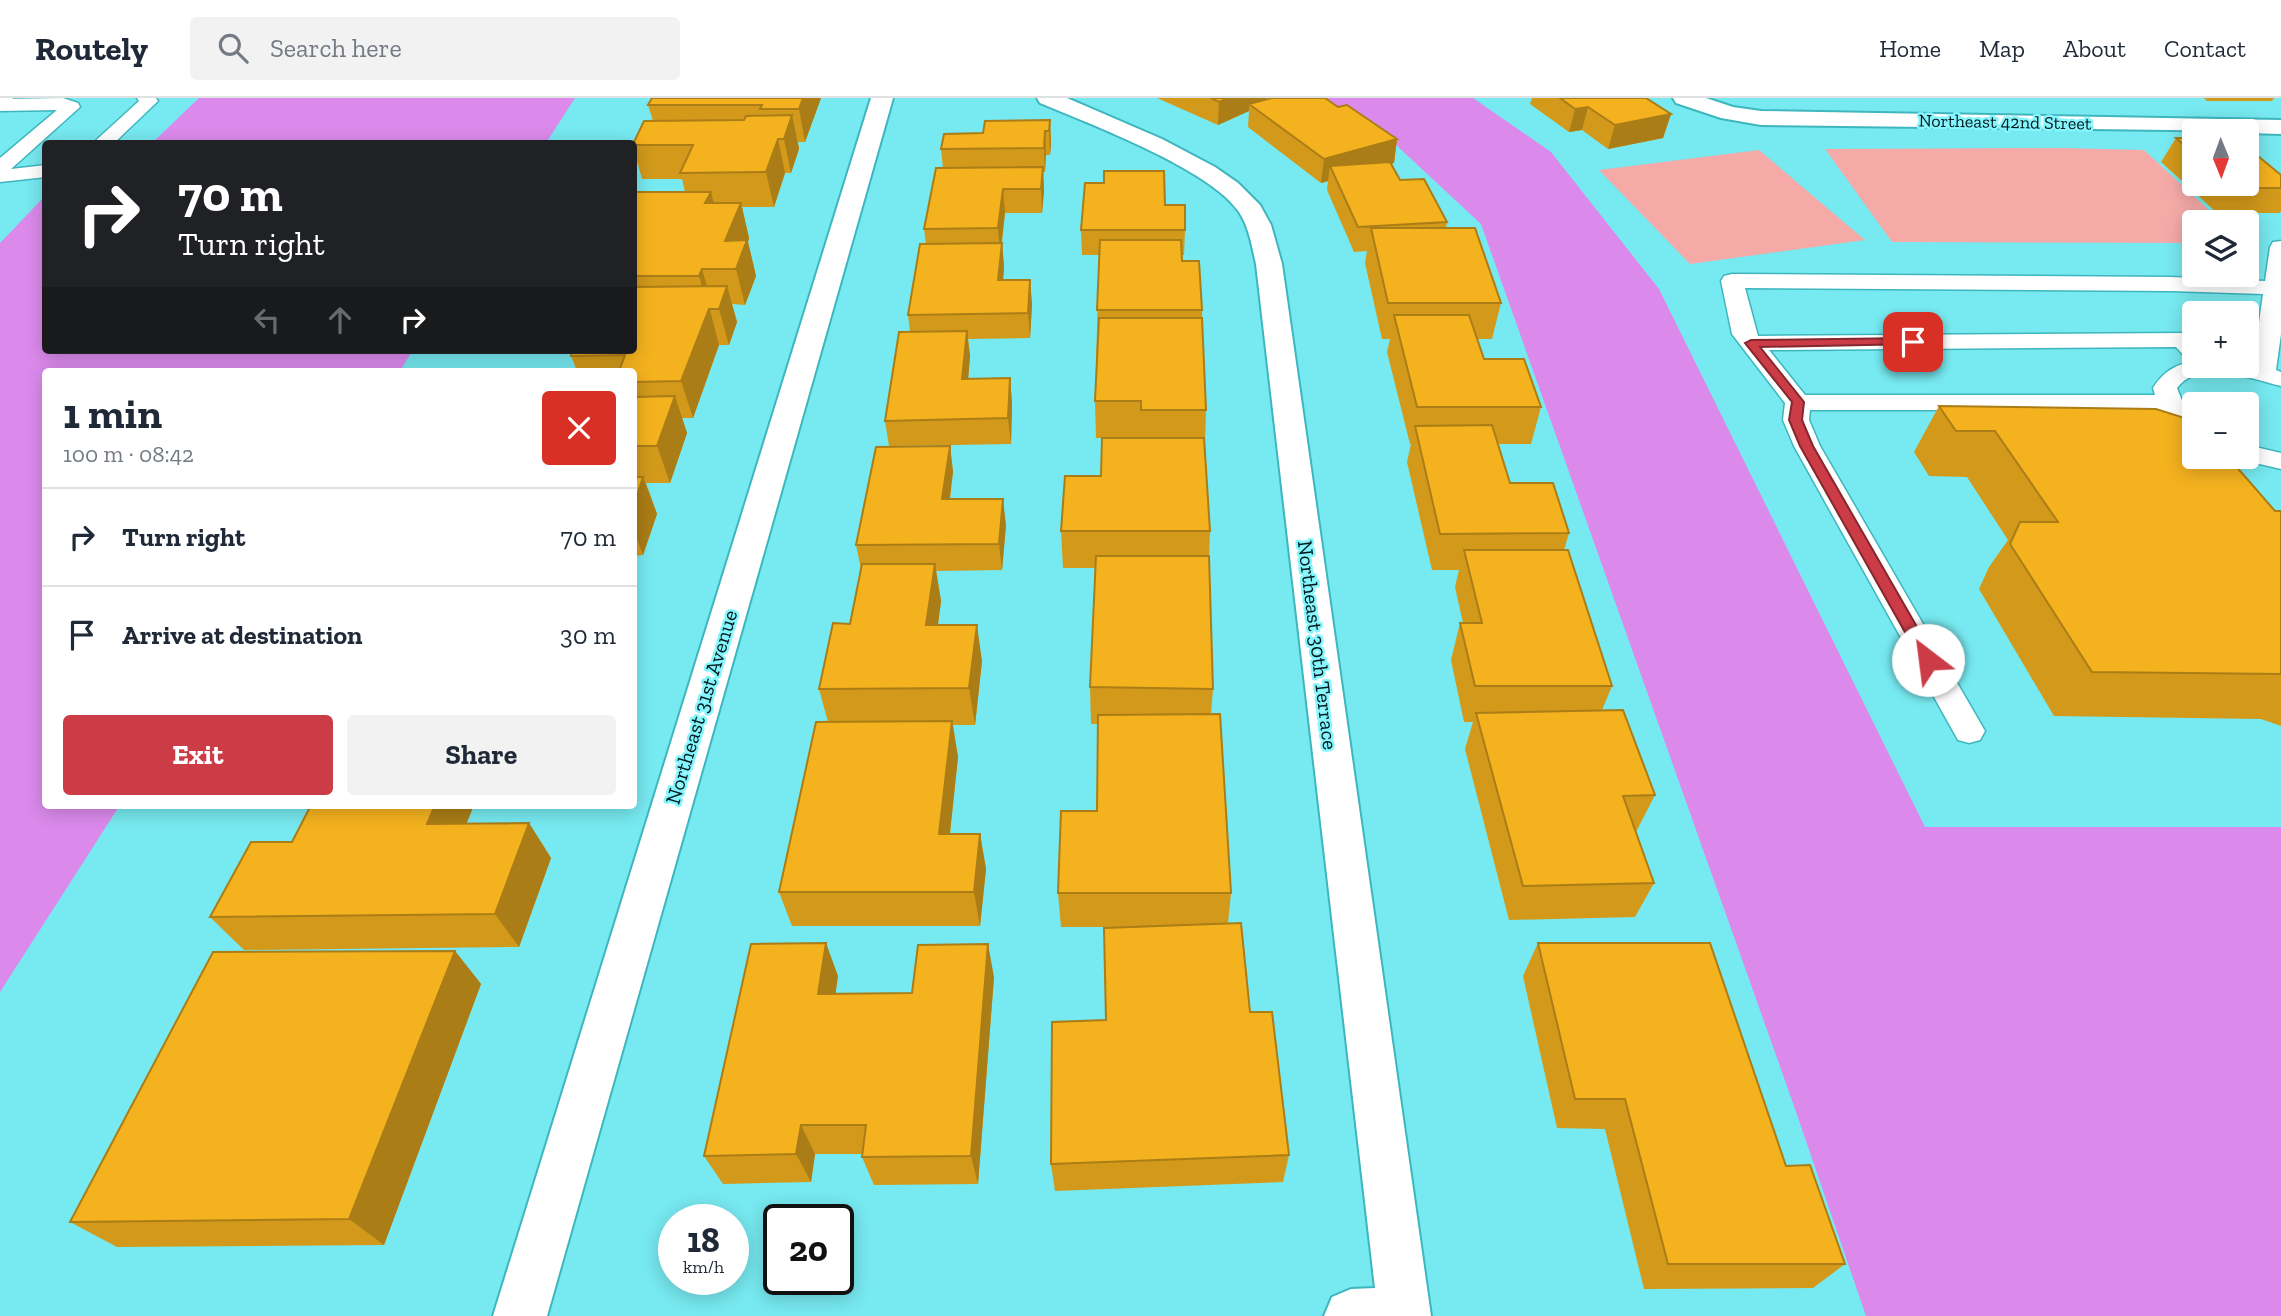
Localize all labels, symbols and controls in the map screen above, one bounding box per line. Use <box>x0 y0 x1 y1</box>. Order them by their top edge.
search box <box>190 17 680 80</box>
text: Routely <box>35 29 148 68</box>
icon: search <box>214 29 252 67</box>
text: Search here <box>270 32 402 64</box>
text: Home <box>1879 34 1941 63</box>
text: Map <box>1979 34 2025 63</box>
text: About <box>2063 34 2126 63</box>
text: Contact <box>2164 34 2246 63</box>
street label: Northeast 42nd Street <box>1918 109 2092 135</box>
north arrow <box>2182 119 2259 196</box>
map controls <box>2182 119 2259 469</box>
text: 70 m <box>178 165 283 224</box>
icon: right <box>63 168 154 259</box>
button: layers <box>2182 210 2259 287</box>
text: Turn right <box>178 225 325 263</box>
icon: left <box>248 301 286 339</box>
icon: ahead <box>321 301 359 339</box>
icon: right <box>394 301 432 339</box>
button: + <box>2182 301 2259 378</box>
pin <box>1883 312 1943 372</box>
icon: arrive <box>1894 323 1932 361</box>
text: 1 min <box>63 388 162 439</box>
button: close <box>542 391 616 465</box>
button: − <box>2182 392 2259 469</box>
text: 100 m · 08:42 <box>63 440 194 468</box>
icon: right <box>63 518 101 556</box>
text: Turn right <box>122 521 245 553</box>
text: 70 m <box>560 521 616 553</box>
street label: Northeast 30th Terrace <box>1293 539 1343 751</box>
street label: Northeast 31st Avenue <box>660 607 743 807</box>
icon: arrive <box>63 616 101 654</box>
text: Arrive at destination <box>122 619 362 651</box>
text: 30 m <box>560 619 616 651</box>
position arrow <box>1891 623 1965 697</box>
button: Exit <box>63 715 333 795</box>
button: Share <box>347 715 616 795</box>
speed limit sign: 20 <box>763 1204 854 1295</box>
text: 18 <box>687 1219 720 1261</box>
text: km/h <box>683 1256 724 1278</box>

